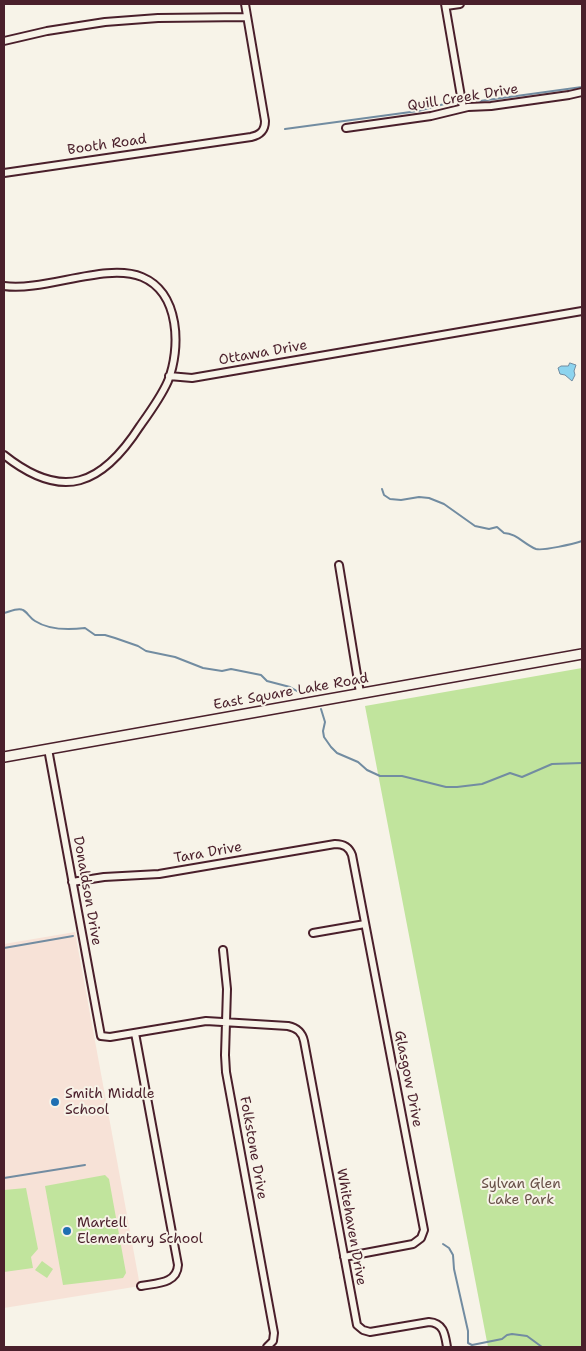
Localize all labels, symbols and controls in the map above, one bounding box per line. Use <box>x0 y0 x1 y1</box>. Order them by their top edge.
street label: Quill Creek Drive <box>406 81 520 115</box>
street label: Booth Road <box>66 131 148 159</box>
street label: Ottawa Drive <box>217 337 309 369</box>
street label: East Square Lake Road <box>212 670 370 714</box>
street label: Donaldson Drive <box>69 835 105 947</box>
street label: Tara Drive <box>173 839 243 867</box>
street label: Glasgow Drive <box>390 1029 426 1129</box>
place label: Smith Middle School <box>65 1086 155 1118</box>
street label: Folkstone Drive <box>236 1095 270 1201</box>
marker: Smith Middle School <box>49 1096 61 1108</box>
street label: Whitehaven Drive <box>332 1167 370 1287</box>
park label: Sylvan Glen Lake Park <box>481 1176 561 1208</box>
place label: Martell Elementary School <box>77 1215 203 1248</box>
marker: Martell Elementary School <box>61 1225 73 1237</box>

